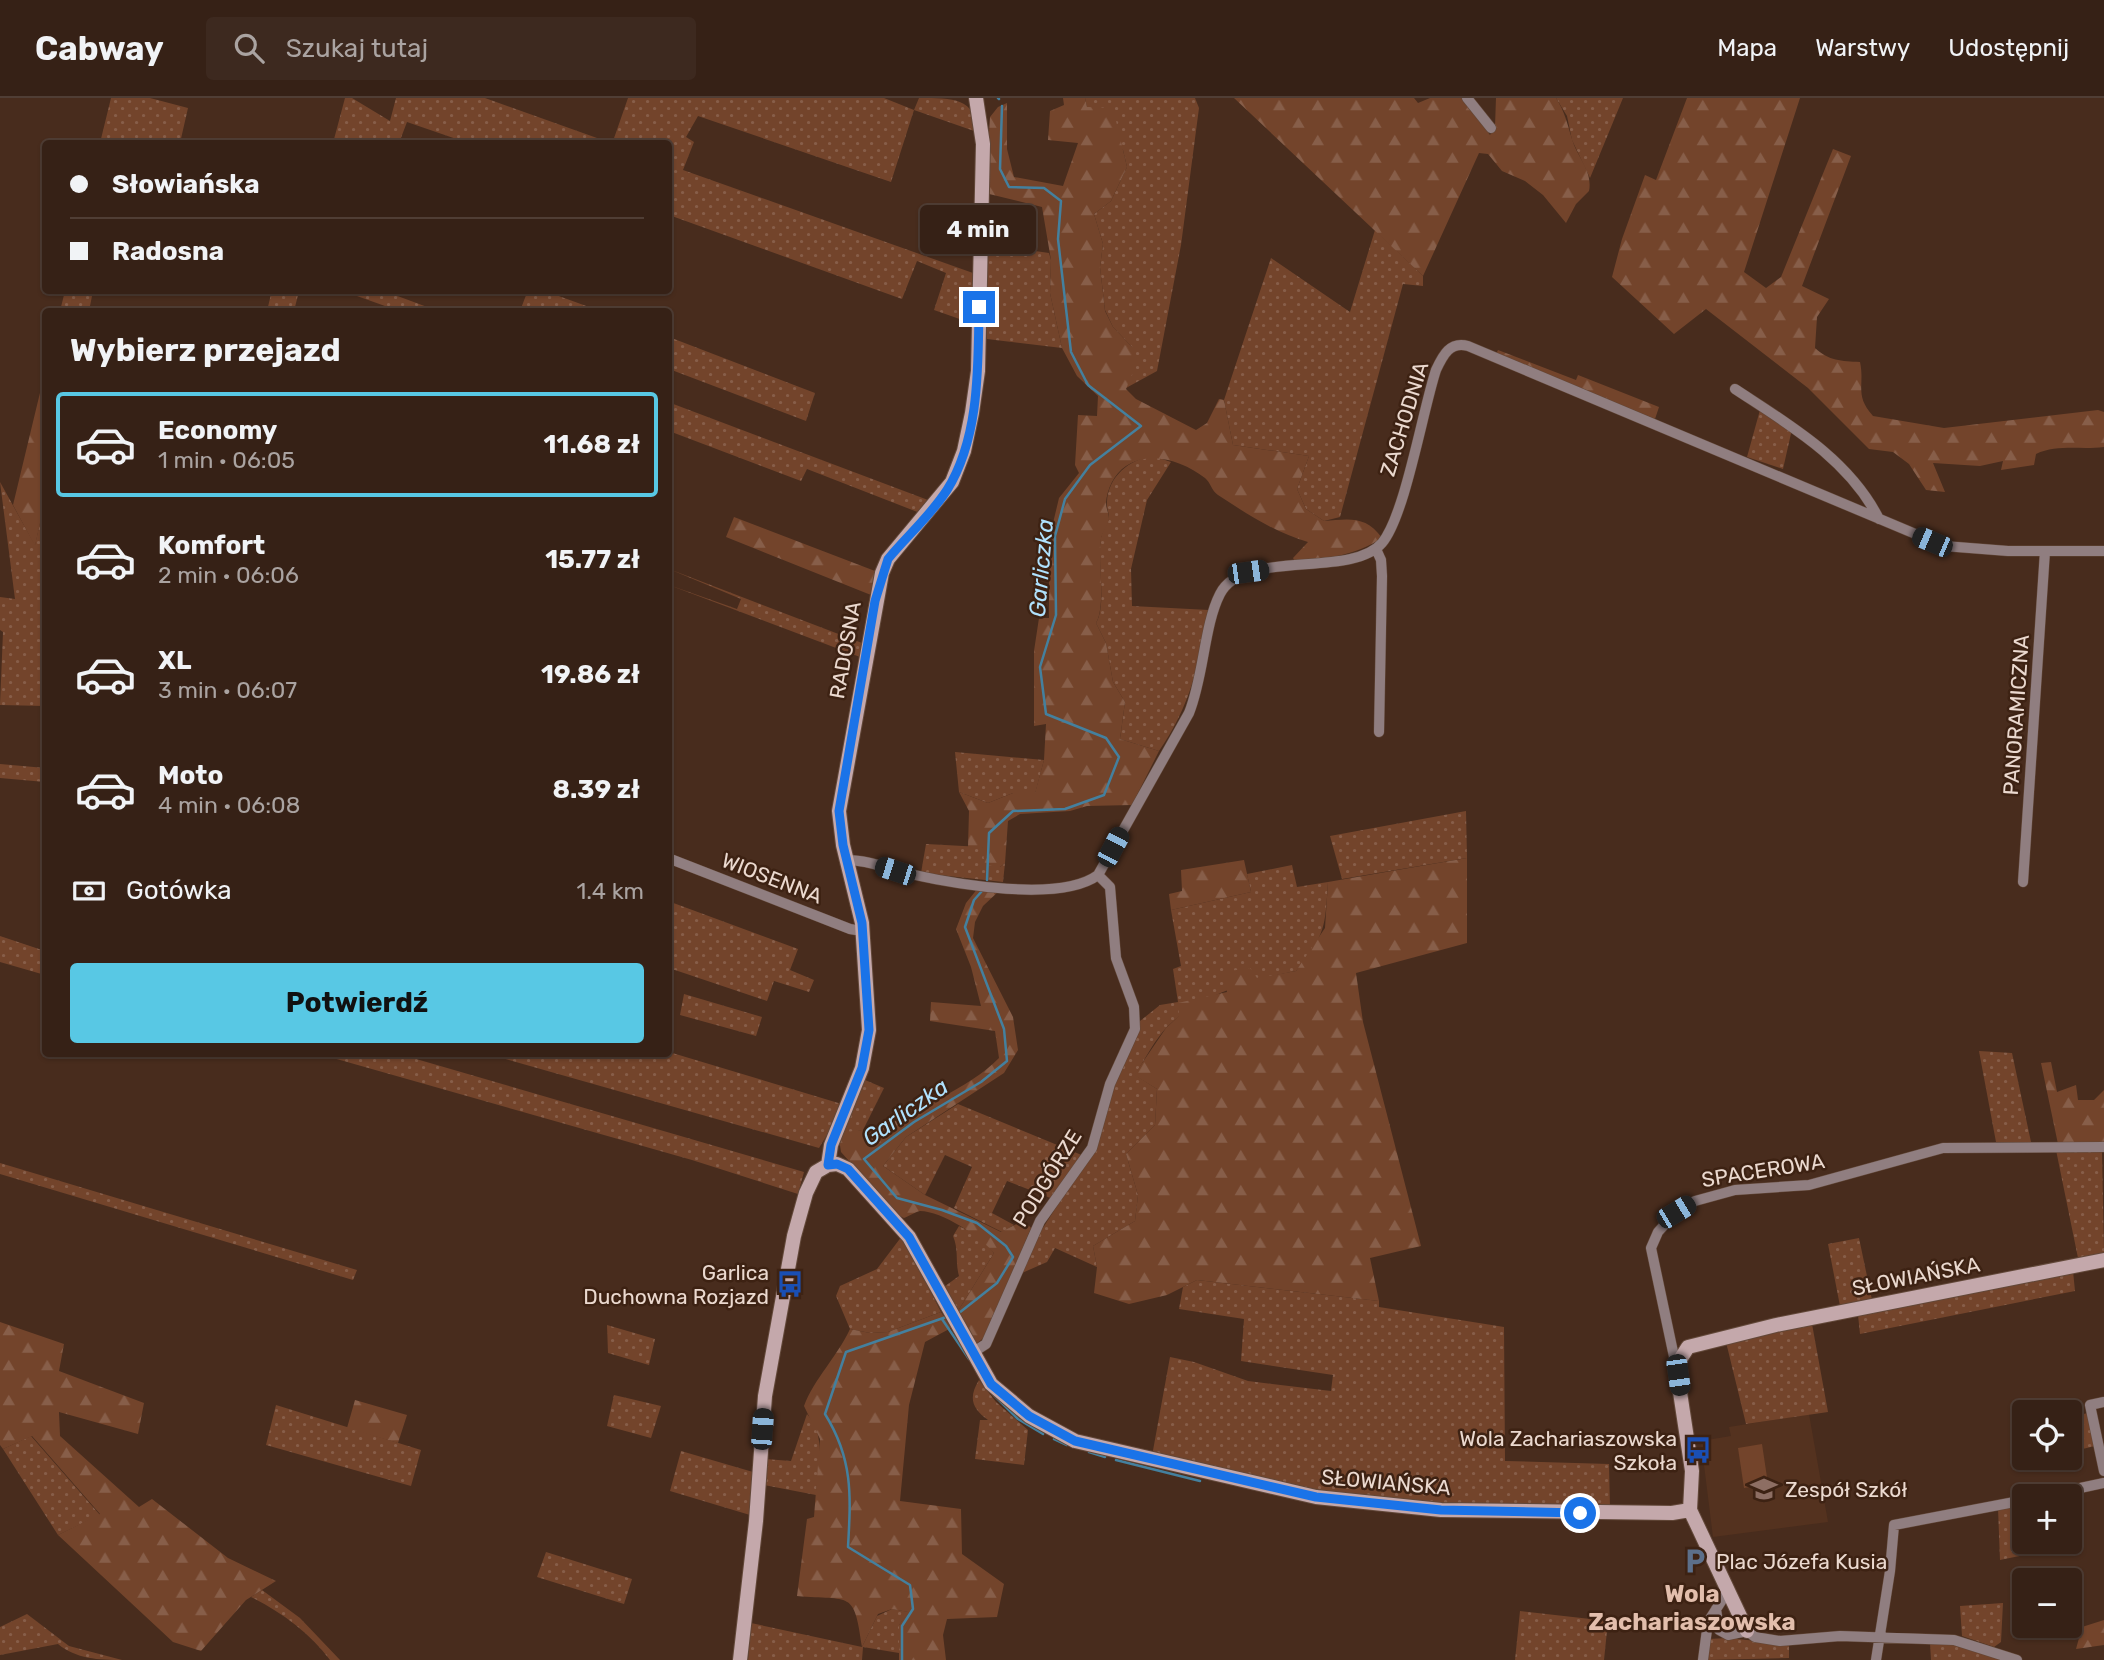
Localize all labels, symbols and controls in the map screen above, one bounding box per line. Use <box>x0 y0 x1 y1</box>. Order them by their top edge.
search box <box>206 17 696 80</box>
text: Cabway <box>35 29 164 68</box>
icon: search <box>230 29 268 67</box>
text: Szukaj tutaj <box>286 33 428 64</box>
text: Mapa <box>1717 34 1777 62</box>
text: Warstwy <box>1815 34 1910 62</box>
text: Udostępnij <box>1948 34 2069 62</box>
text: Słowiańska <box>112 169 260 200</box>
callout: 4 min <box>921 206 1037 254</box>
text: 4 min <box>946 215 1010 243</box>
text: Radosna <box>112 236 224 267</box>
route end <box>963 291 995 323</box>
text: Wybierz przejazd <box>70 331 341 369</box>
street label: ZACHODNIA <box>1375 359 1433 479</box>
icon: car <box>74 413 137 476</box>
text: Economy <box>158 415 277 446</box>
text: 11.68 zł <box>544 429 640 460</box>
text: 1 min · 06:05 <box>158 446 295 474</box>
water label: Garliczka <box>1023 518 1059 618</box>
car <box>1909 524 1956 560</box>
icon: car <box>74 528 137 591</box>
text: Komfort <box>158 530 265 561</box>
text: 15.77 zł <box>545 544 640 575</box>
car <box>1226 559 1271 585</box>
text: 2 min · 06:06 <box>158 561 299 589</box>
street label: RADOSNA <box>824 599 866 701</box>
street label: PANORAMICZNA <box>1998 634 2034 796</box>
icon: car <box>74 643 137 706</box>
text: XL <box>158 645 191 676</box>
text: 19.86 zł <box>541 659 640 690</box>
text: 3 min · 06:07 <box>158 676 297 704</box>
icon: car <box>74 758 137 821</box>
text: Moto <box>158 760 223 791</box>
text: 8.39 zł <box>552 774 640 805</box>
text: 4 min · 06:08 <box>158 791 300 819</box>
car <box>1094 824 1133 870</box>
street label: WIOSENNA <box>718 847 826 909</box>
car <box>872 855 919 887</box>
icon: cash <box>70 872 108 910</box>
text: Gotówka <box>126 875 232 906</box>
text: 1.4 km <box>576 877 644 905</box>
button: Potwierdź <box>70 963 644 1043</box>
water label: Garliczka <box>857 1072 953 1152</box>
street label: PODGÓRZE <box>1007 1125 1087 1231</box>
street label: SPACEROWA <box>1700 1148 1826 1192</box>
car <box>1653 1192 1700 1232</box>
street label: SŁOWIAŃSKA <box>1850 1251 1982 1301</box>
place label: Garlica Duchowna Rozjazd <box>583 1260 769 1309</box>
bus stop icon: Garlica Duchowna Rozjazd <box>775 1269 805 1299</box>
car <box>1665 1353 1692 1397</box>
map controls <box>2012 1400 2082 1638</box>
button: locate <box>2012 1400 2082 1470</box>
car <box>751 1407 774 1451</box>
place label: Wola Zachariaszowska Szkoła <box>1459 1426 1677 1475</box>
bus stop icon: Wola Zachariaszowska Szkoła <box>1683 1435 1713 1465</box>
street label: SŁOWIAŃSKA <box>1320 1464 1452 1500</box>
school or university icon: Zespół Szkół <box>1749 1474 1779 1504</box>
place label: Zespół Szkół <box>1785 1477 1907 1502</box>
button: + <box>2012 1484 2082 1554</box>
route start <box>1564 1497 1596 1529</box>
parking icon: Plac Józefa Kusia <box>1680 1546 1710 1576</box>
place label: Plac Józefa Kusia <box>1716 1549 1887 1574</box>
button: − <box>2012 1568 2082 1638</box>
district label: Wola Zachariaszowska <box>1588 1580 1796 1636</box>

